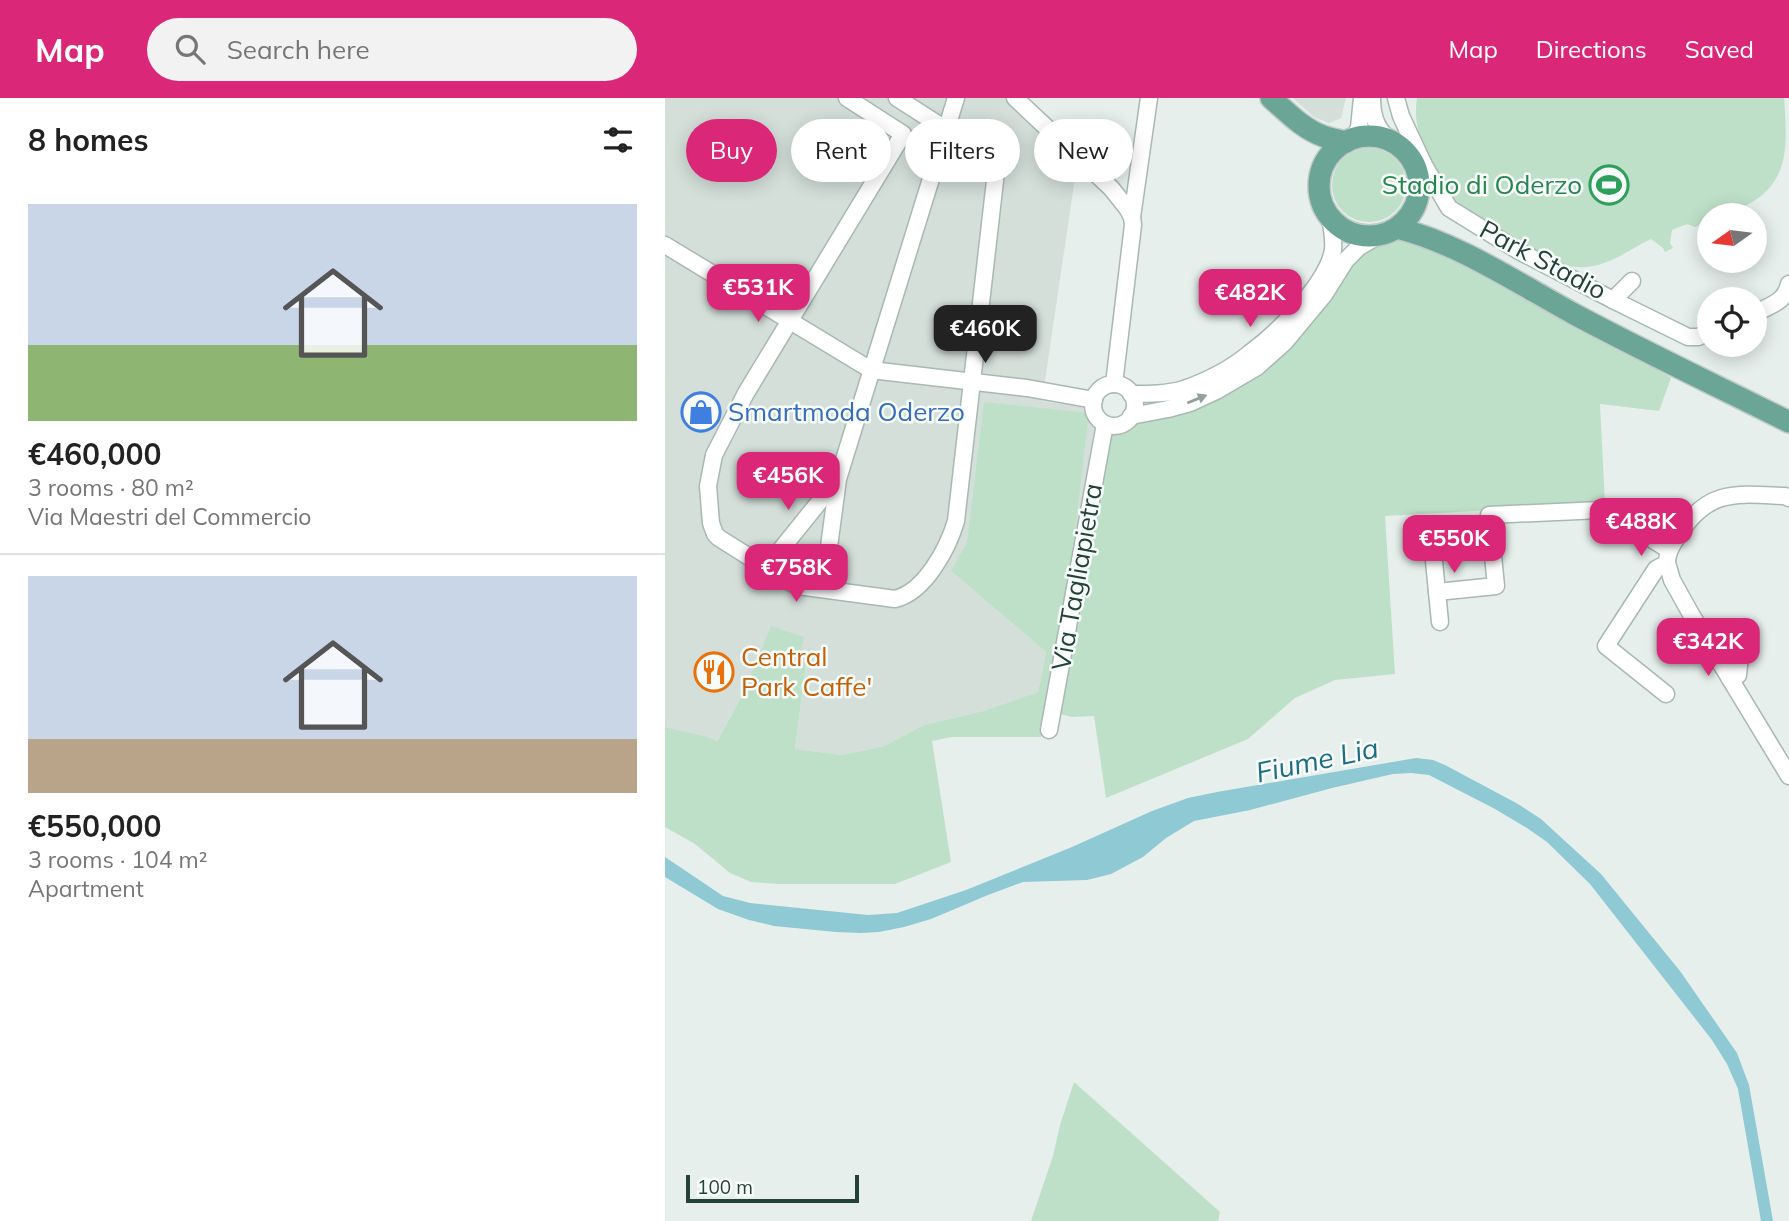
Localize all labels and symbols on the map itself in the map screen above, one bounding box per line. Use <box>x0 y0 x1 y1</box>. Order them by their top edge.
sports icon: Stadio di Oderzo <box>1588 164 1630 206</box>
place label: Stadio di Oderzo <box>1382 168 1582 201</box>
north arrow <box>1697 203 1767 273</box>
street label: Park Stadio <box>1474 212 1612 307</box>
pin: €531K <box>709 264 807 324</box>
pin: €482K <box>1201 270 1299 329</box>
pin: €460K <box>936 306 1034 365</box>
shop icon: Smartmoda Oderzo <box>680 391 722 433</box>
one-way arrow <box>1187 394 1208 405</box>
place label: Smartmoda Oderzo <box>728 395 965 428</box>
pin: €456K <box>739 452 837 512</box>
street label: Via Tagliapietra <box>1044 481 1109 673</box>
pin: €488K <box>1592 498 1690 558</box>
pin: €550K <box>1405 516 1503 575</box>
pin: €758K <box>747 545 845 604</box>
pin: €342K <box>1659 618 1757 678</box>
place label: Central Park Caffe' <box>741 640 872 703</box>
restaurant icon: Central Park Caffe' <box>693 651 735 693</box>
water label: Fiume Lia <box>1252 729 1381 790</box>
scale bar <box>686 1172 859 1204</box>

